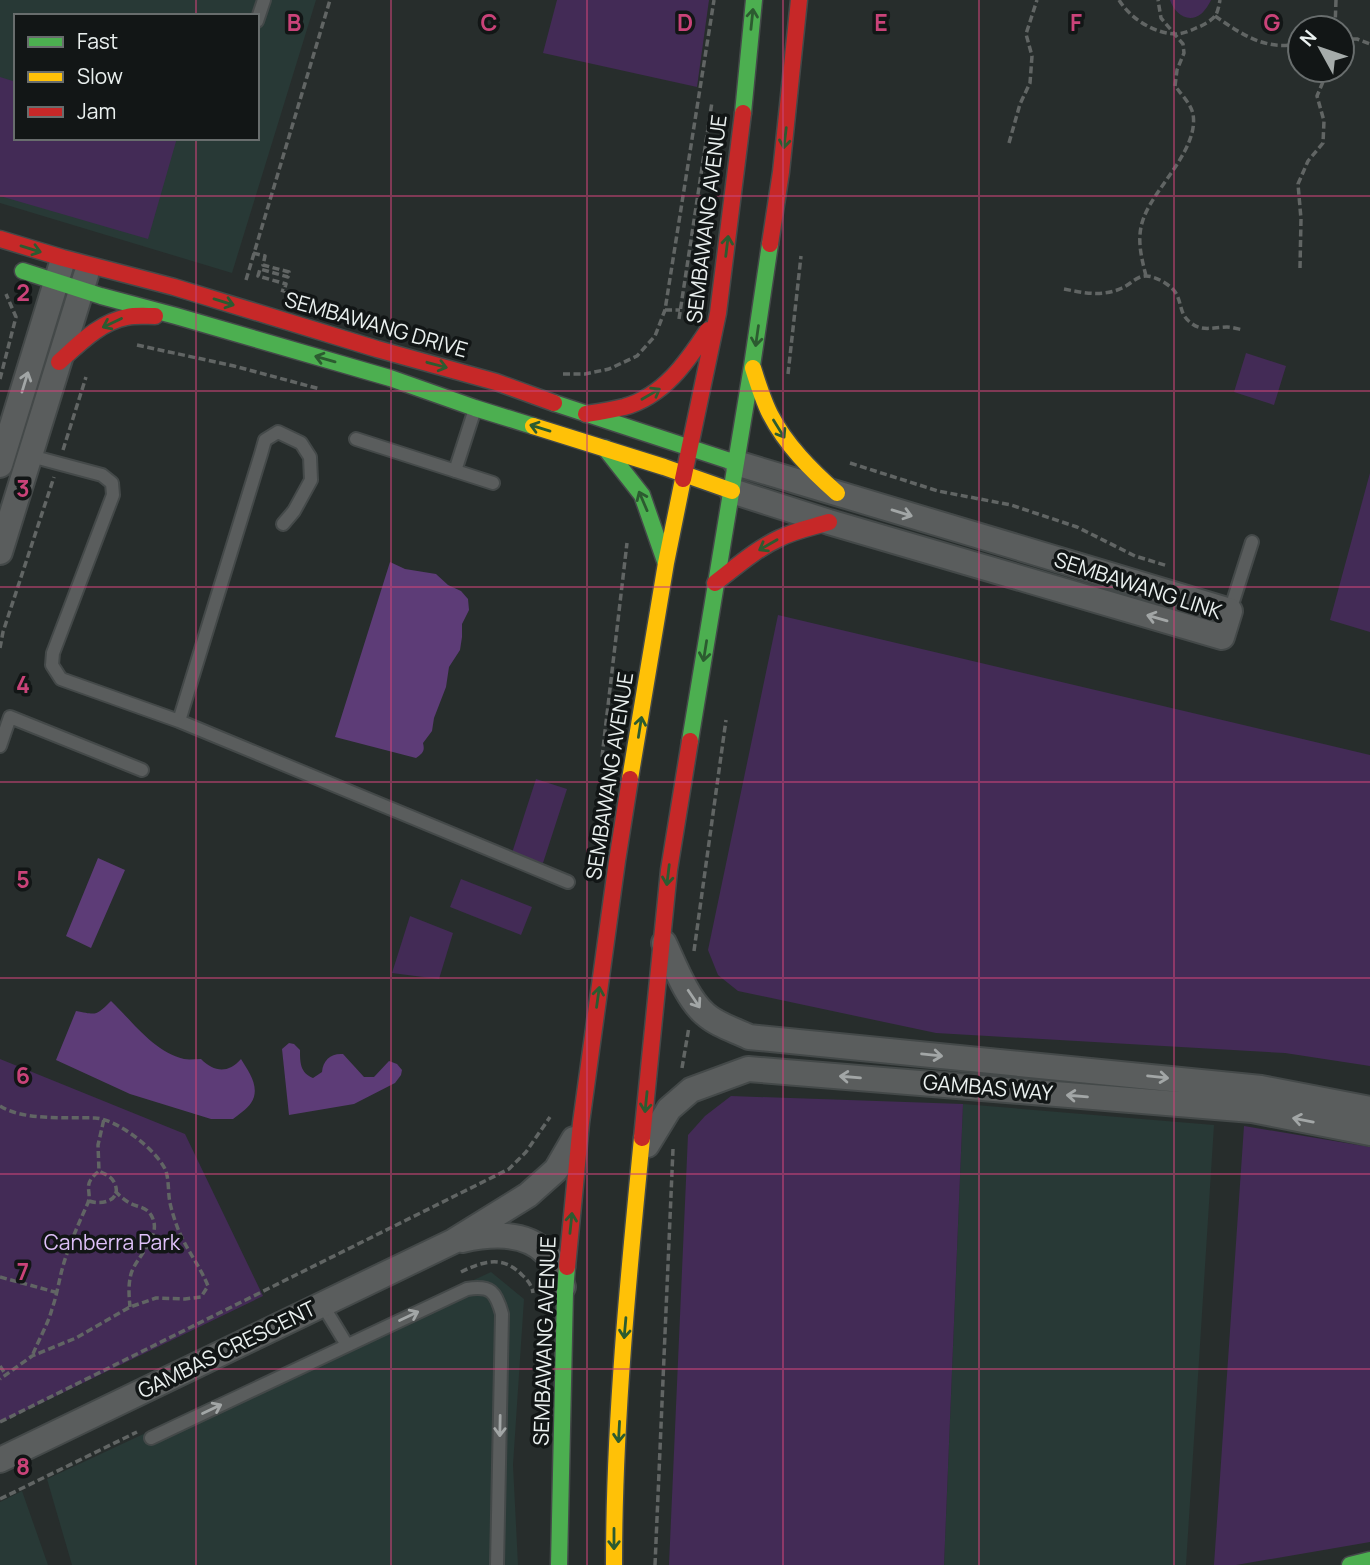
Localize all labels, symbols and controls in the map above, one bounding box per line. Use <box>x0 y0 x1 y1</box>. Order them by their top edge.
text: B <box>287 6 301 38</box>
text: C <box>481 6 498 38</box>
text: D <box>677 6 693 38</box>
text: E <box>874 6 888 38</box>
text: F <box>1070 6 1082 38</box>
text: G <box>1264 6 1281 38</box>
one-way arrow <box>746 9 759 31</box>
legend <box>14 14 259 140</box>
north arrow <box>1286 14 1356 84</box>
text: N <box>1294 24 1322 52</box>
text: Fast <box>77 27 118 55</box>
text: Slow <box>77 62 123 90</box>
text: Jam <box>77 97 116 125</box>
street label: SEMBAWANG AVENUE <box>679 113 733 325</box>
one-way arrow <box>778 127 791 149</box>
one-way arrow <box>720 235 733 257</box>
one-way arrow <box>20 243 42 256</box>
text: 2 <box>16 276 30 308</box>
street label: SEMBAWANG DRIVE <box>282 285 471 364</box>
one-way arrow <box>213 297 235 310</box>
one-way arrow <box>102 317 123 331</box>
one-way arrow <box>750 324 763 347</box>
one-way arrow <box>314 352 336 365</box>
one-way arrow <box>426 360 448 373</box>
one-way arrow <box>20 371 33 393</box>
one-way arrow <box>640 387 660 401</box>
one-way arrow <box>772 418 786 438</box>
one-way arrow <box>530 421 552 433</box>
text: 3 <box>16 472 30 504</box>
one-way arrow <box>636 491 649 513</box>
one-way arrow <box>891 507 913 520</box>
one-way arrow <box>759 538 779 552</box>
street label: SEMBAWANG LINK <box>1051 545 1226 626</box>
one-way arrow <box>1146 610 1168 623</box>
one-way arrow <box>698 639 711 662</box>
text: 4 <box>16 668 30 700</box>
street label: SEMBAWANG AVENUE <box>579 670 639 882</box>
one-way arrow <box>634 716 647 739</box>
text: 5 <box>16 863 30 895</box>
one-way arrow <box>662 864 675 886</box>
one-way arrow <box>592 987 605 1009</box>
one-way arrow <box>687 989 701 1008</box>
one-way arrow <box>920 1049 943 1062</box>
text: 6 <box>16 1059 30 1091</box>
street label: GAMBAS WAY <box>922 1067 1054 1107</box>
one-way arrow <box>839 1070 862 1083</box>
one-way arrow <box>1146 1071 1169 1084</box>
one-way arrow <box>1066 1089 1089 1102</box>
one-way arrow <box>639 1090 652 1113</box>
one-way arrow <box>1292 1113 1315 1126</box>
one-way arrow <box>565 1212 578 1235</box>
park label: Canberra Park <box>44 1228 181 1256</box>
street label: SEMBAWANG AVENUE <box>526 1236 562 1446</box>
text: 7 <box>17 1255 29 1287</box>
street label: GAMBAS CRESCENT <box>133 1294 321 1404</box>
one-way arrow <box>398 1309 419 1323</box>
one-way arrow <box>618 1317 631 1339</box>
one-way arrow <box>202 1401 223 1414</box>
one-way arrow <box>493 1414 507 1437</box>
one-way arrow <box>612 1420 625 1443</box>
text: 8 <box>16 1450 30 1482</box>
one-way arrow <box>607 1528 621 1551</box>

